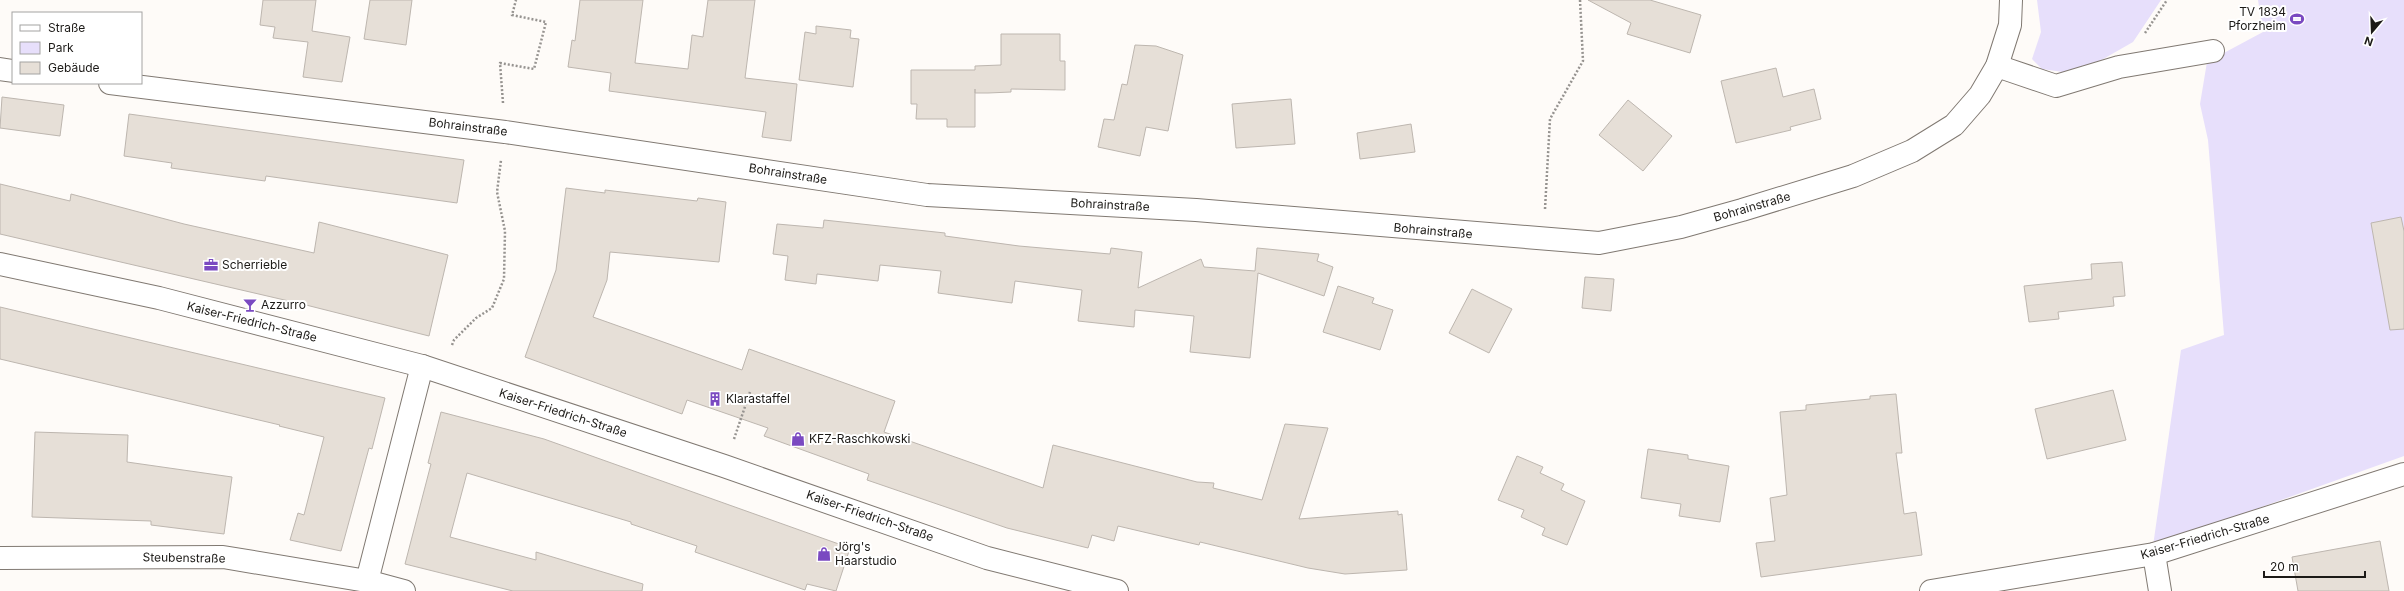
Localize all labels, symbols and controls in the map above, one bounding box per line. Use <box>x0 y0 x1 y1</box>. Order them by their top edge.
place label: TV 1834 Pforzheim <box>2228 4 2286 33</box>
sports icon: TV 1834 Pforzheim <box>2289 11 2305 27</box>
legend <box>12 12 142 84</box>
north arrow <box>2352 12 2392 52</box>
text: Straße <box>48 20 85 35</box>
text: N <box>2362 33 2375 49</box>
text: Park <box>48 40 74 55</box>
text: Gebäude <box>48 60 100 75</box>
street label: Bohrainstraße <box>428 114 508 139</box>
street label: Bohrainstraße <box>748 160 828 187</box>
street label: Bohrainstraße <box>1712 188 1792 225</box>
street label: Bohrainstraße <box>1070 195 1150 214</box>
street label: Bohrainstraße <box>1393 220 1473 241</box>
office icon: Scherrieble <box>203 257 219 273</box>
place label: Scherrieble <box>222 257 287 272</box>
bar icon: Azzurro <box>242 297 258 313</box>
place label: Azzurro <box>261 297 306 312</box>
street label: Kaiser-Friedrich-Straße <box>185 298 319 345</box>
street label: Kaiser-Friedrich-Straße <box>497 385 629 440</box>
building icon: Klarastaffel <box>707 391 723 407</box>
place label: Klarastaffel <box>726 391 790 406</box>
shop icon: KFZ-Raschkowski <box>790 431 806 447</box>
place label: KFZ-Raschkowski <box>809 431 910 446</box>
street label: Kaiser-Friedrich-Straße <box>805 487 936 544</box>
street label: Kaiser-Friedrich-Straße <box>2139 511 2271 562</box>
place label: Jörg's Haarstudio <box>835 539 897 568</box>
shop icon: Jörg's Haarstudio <box>816 546 832 562</box>
street label: Steubenstraße <box>142 549 226 566</box>
scale bar <box>2264 553 2365 579</box>
text: 20 m <box>2270 559 2299 574</box>

